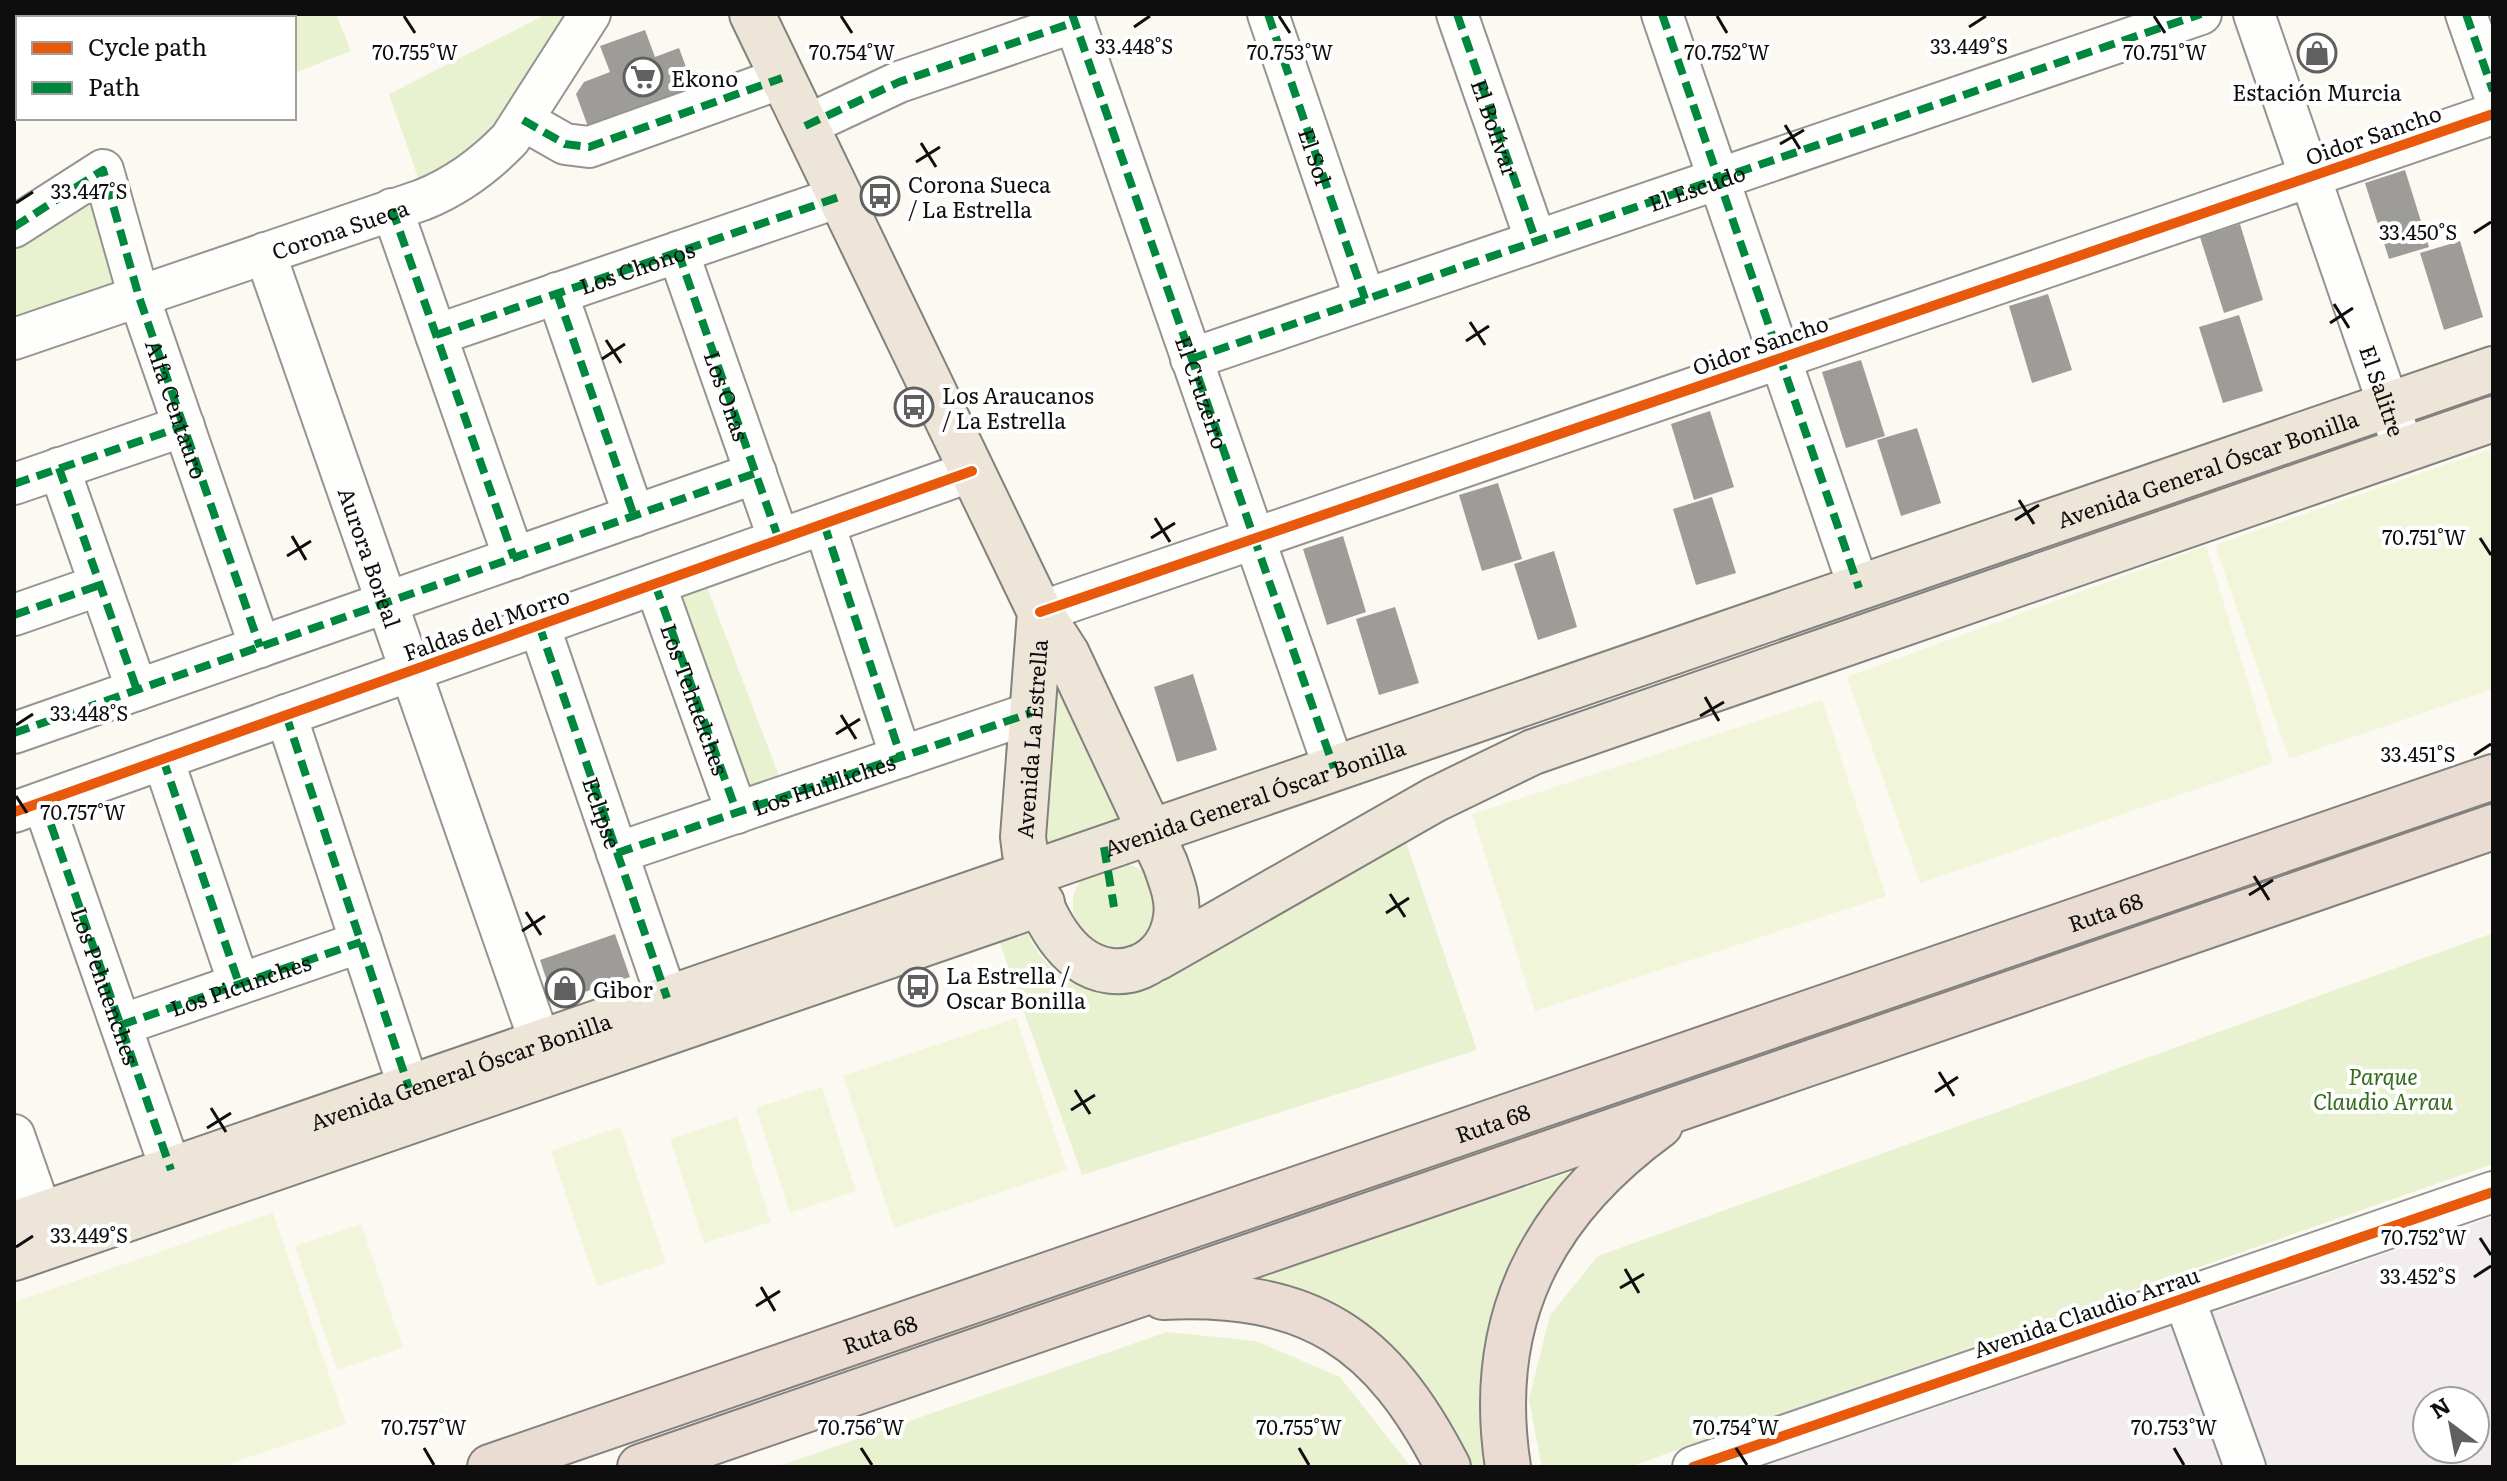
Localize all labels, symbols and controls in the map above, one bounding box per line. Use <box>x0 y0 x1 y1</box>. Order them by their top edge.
legend <box>16 16 296 120</box>
text: Cycle path <box>88 28 207 63</box>
text: 33.448°S <box>1095 30 1173 60</box>
text: 33.449°S <box>1930 30 2008 60</box>
shop icon: Estación Murcia <box>2296 32 2338 74</box>
text: 70.755°W <box>372 36 458 66</box>
text: 70.754°W <box>809 36 895 66</box>
text: 70.753°W <box>1247 36 1333 66</box>
text: 70.752°W <box>1684 36 1770 66</box>
text: 70.751°W <box>2123 36 2207 66</box>
supermarket icon: Ekono <box>622 56 664 98</box>
place label: Ekono <box>671 61 738 94</box>
text: Path <box>88 68 140 103</box>
street label: El Bolívar <box>1464 74 1529 181</box>
place label: Estación Murcia <box>2232 75 2402 108</box>
street label: Oidor Sancho <box>2301 95 2445 173</box>
street label: El Sol <box>1291 123 1341 189</box>
street label: El Escudo <box>1643 154 1749 218</box>
place label: Corona Sueca / La Estrella <box>908 167 1051 225</box>
text: 33.447°S <box>51 175 127 205</box>
bus stop icon: Corona Sueca / La Estrella <box>859 175 901 217</box>
street label: Corona Sueca <box>267 189 413 267</box>
text: 33.450°S <box>2379 216 2457 246</box>
street label: Los Chonos <box>574 231 699 301</box>
street label: Oidor Sancho <box>1688 305 1832 383</box>
street label: El Cruzeiro <box>1168 331 1238 453</box>
street label: Alfa Centauro <box>138 335 217 483</box>
street label: El Salitre <box>2352 340 2414 440</box>
street label: Los Onas <box>697 346 759 445</box>
place label: Los Araucanos / La Estrella <box>942 378 1094 436</box>
bus stop icon: Los Araucanos / La Estrella <box>893 386 935 428</box>
street label: Avenida General Óscar Bonilla <box>2052 400 2362 535</box>
street label: Aurora Boreal <box>331 482 411 632</box>
text: 70.751°W <box>2382 521 2466 551</box>
street label: Faldas del Morro <box>398 578 574 668</box>
street label: Los Tehuelches <box>654 618 739 779</box>
street label: Avenida La Estrella <box>1006 638 1054 840</box>
text: 33.448°S <box>50 697 128 727</box>
street label: Avenida General Óscar Bonilla <box>1099 729 1410 863</box>
text: 33.451°S <box>2381 738 2455 768</box>
street label: Los Huilliches <box>748 744 899 823</box>
street label: Eclipse <box>576 772 631 853</box>
text: 70.757°W <box>40 796 126 826</box>
street label: Ruta 68 <box>2063 883 2147 939</box>
street label: Los Pehuenches <box>64 902 149 1069</box>
street label: Los Picunches <box>165 944 315 1023</box>
place label: La Estrella / Oscar Bonilla <box>946 958 1086 1016</box>
bus stop icon: La Estrella / Oscar Bonilla <box>897 966 939 1008</box>
shop icon: Gibor <box>544 967 586 1009</box>
place label: Gibor <box>593 972 653 1005</box>
street label: Avenida General Óscar Bonilla <box>305 1003 615 1137</box>
park label: Parque Claudio Arrau <box>2313 1059 2453 1117</box>
street label: Ruta 68 <box>1450 1094 1534 1150</box>
text: 33.449°S <box>50 1219 128 1249</box>
text: 70.752°W <box>2381 1221 2467 1251</box>
street label: Avenida Claudio Arrau <box>1969 1257 2204 1365</box>
text: 33.452°S <box>2380 1260 2456 1290</box>
street label: Ruta 68 <box>838 1305 921 1361</box>
north arrow <box>2411 1385 2491 1465</box>
text: N <box>2423 1388 2456 1426</box>
text: 70.757°W <box>381 1411 467 1441</box>
text: 70.756°W <box>818 1411 904 1441</box>
text: 70.755°W <box>1256 1411 1342 1441</box>
text: 70.754°W <box>1693 1411 1779 1441</box>
text: 70.753°W <box>2131 1411 2217 1441</box>

